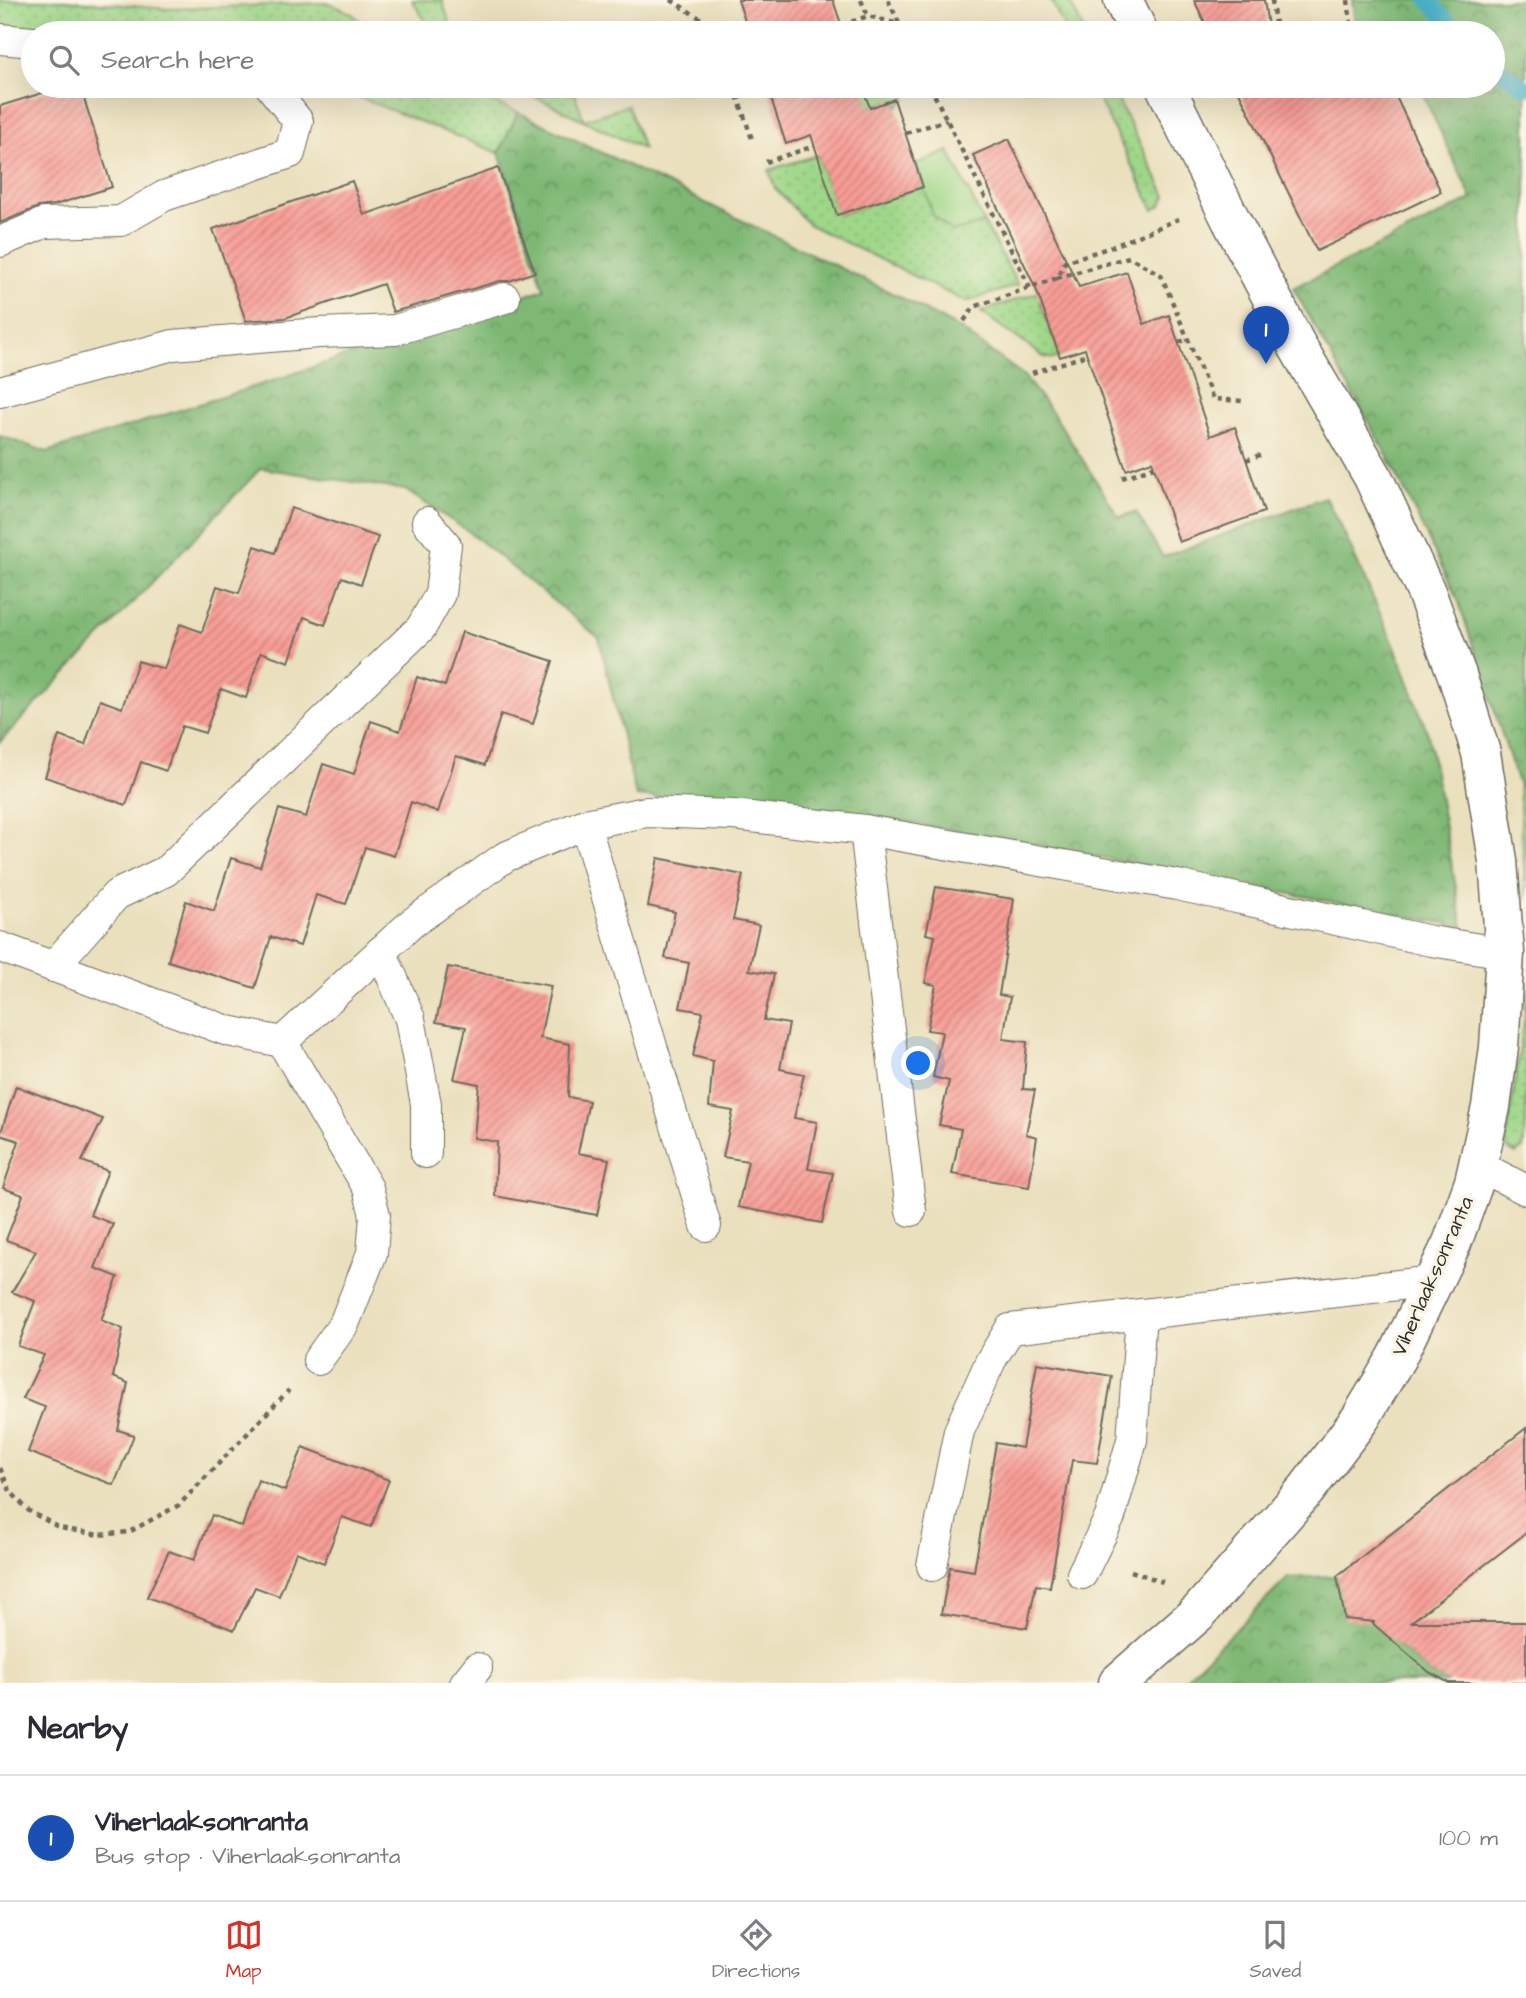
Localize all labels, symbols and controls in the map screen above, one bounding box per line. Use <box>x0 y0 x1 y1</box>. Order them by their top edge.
search box <box>21 21 1505 98</box>
icon: search <box>45 41 83 79</box>
text: Search here <box>101 42 254 78</box>
pin: 1 <box>1243 306 1289 364</box>
your location <box>901 1046 935 1080</box>
street label: Viherlaaksonranta <box>1384 1191 1481 1361</box>
text: Nearby <box>28 1708 128 1750</box>
text: Viherlaaksonranta <box>95 1804 308 1840</box>
text: 1 <box>50 1822 52 1854</box>
text: 100 m <box>1439 1822 1498 1854</box>
text: Bus stop · Viherlaaksonranta <box>95 1840 400 1872</box>
tab: Map <box>225 1916 263 1985</box>
tab: Directions <box>712 1916 800 1985</box>
tab: Saved <box>1250 1916 1301 1985</box>

